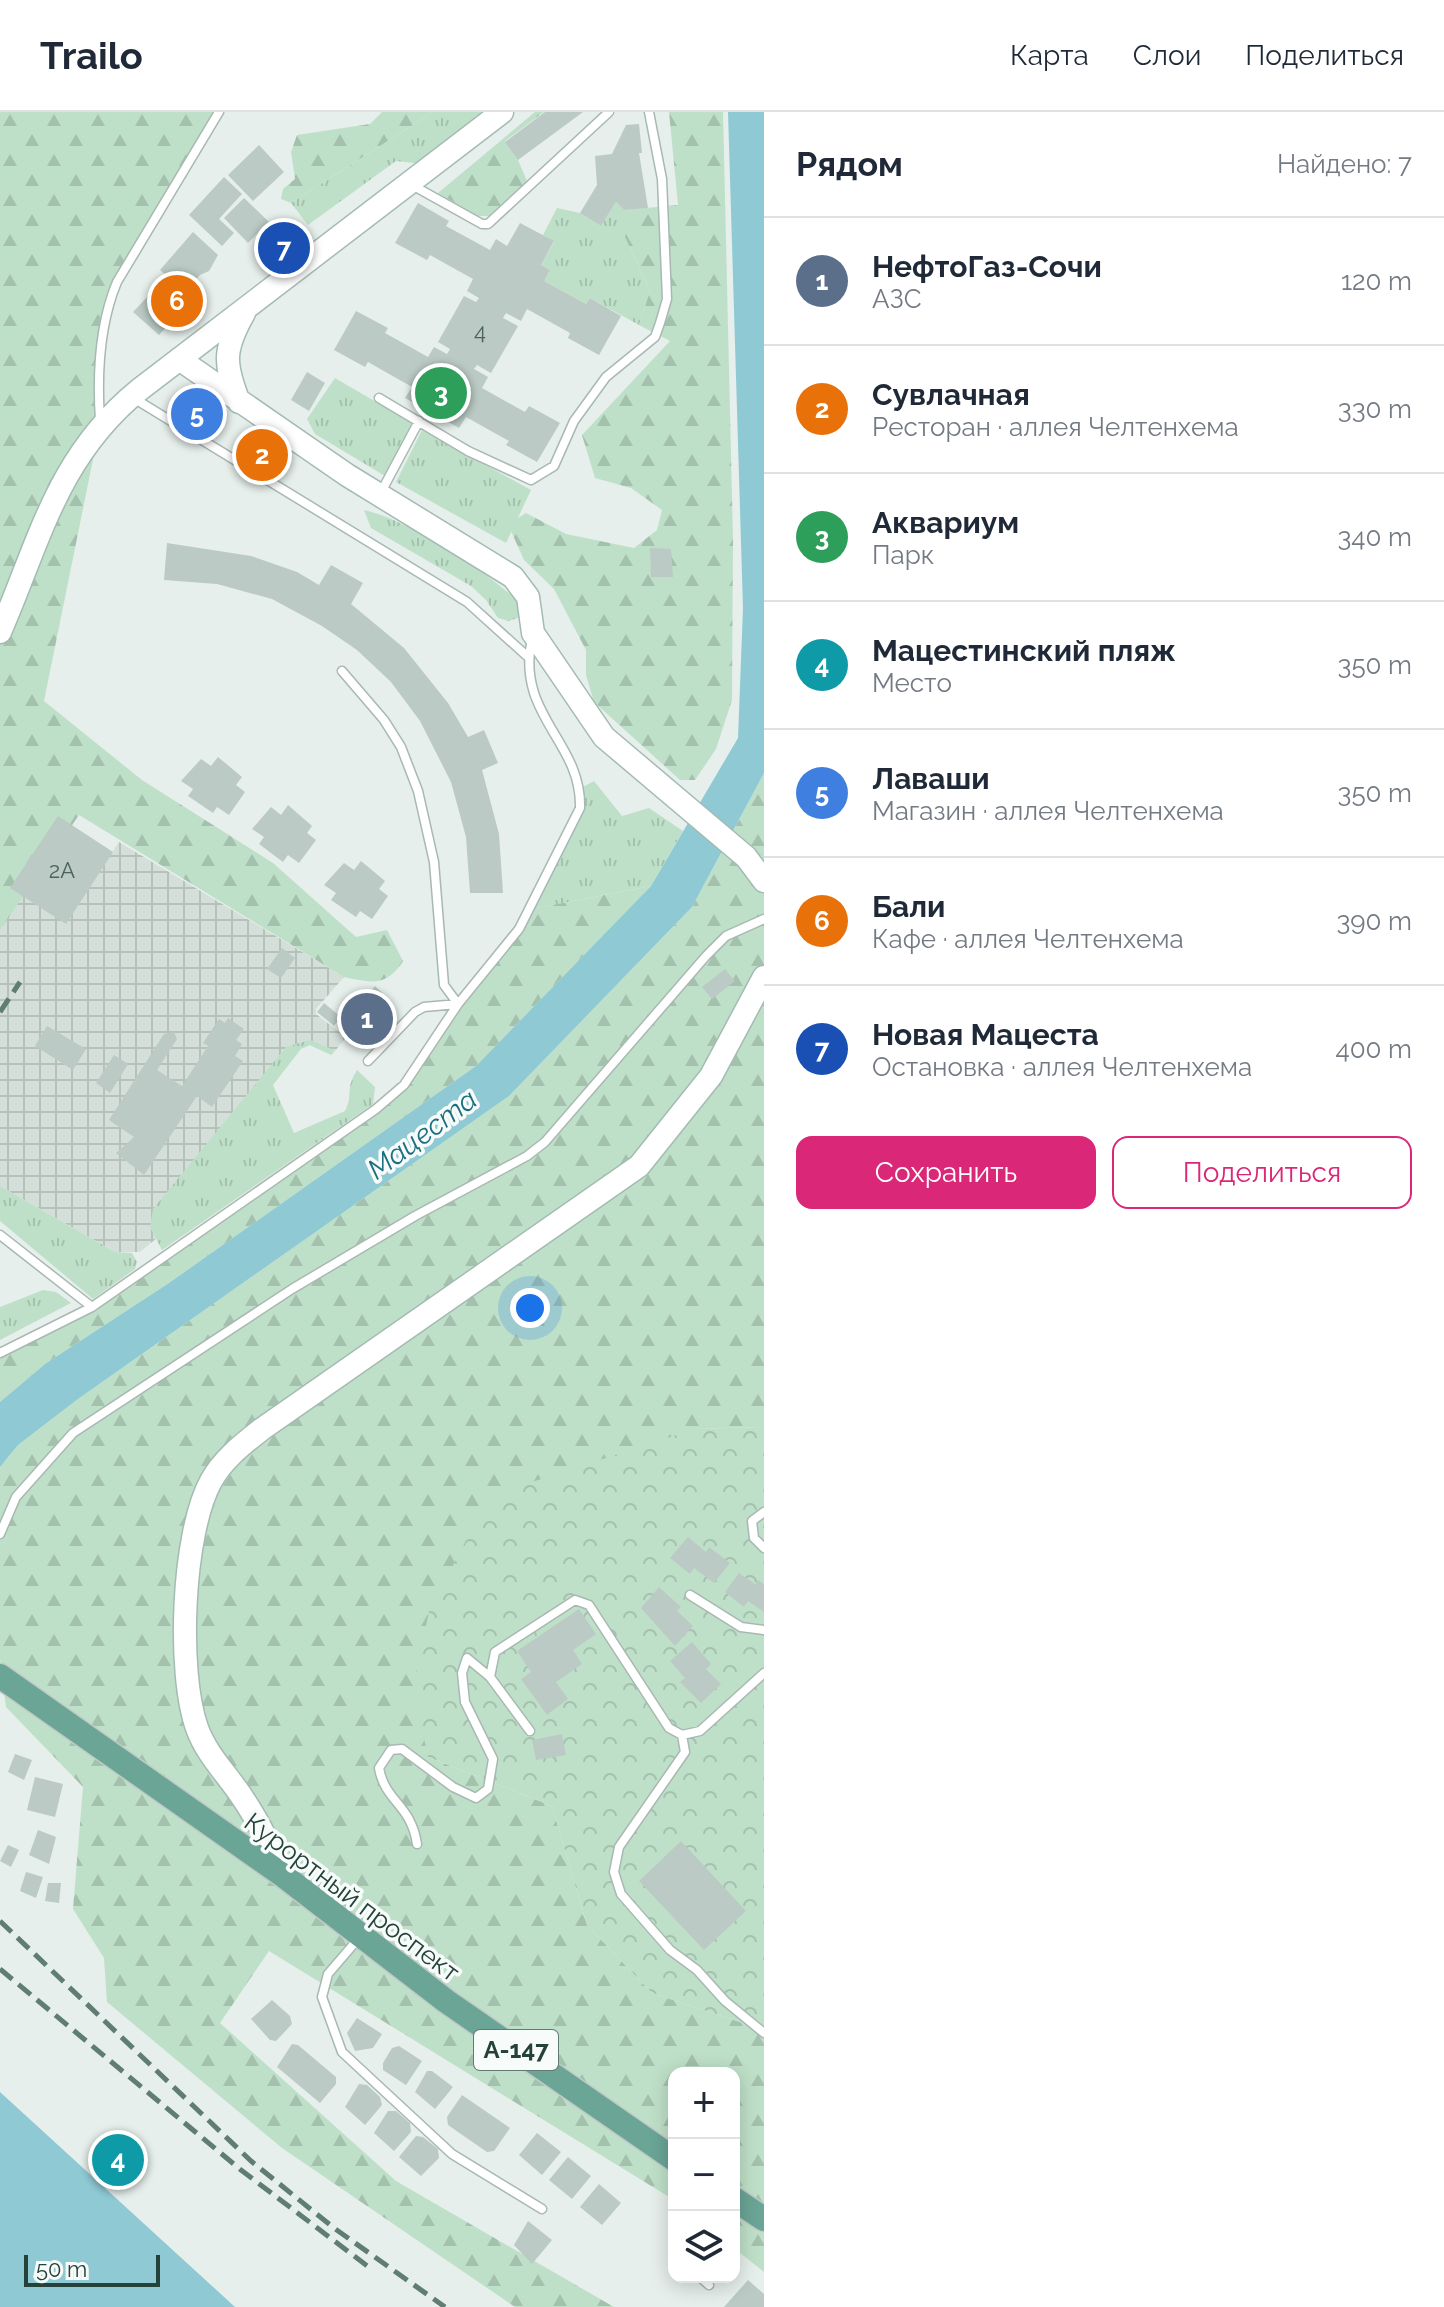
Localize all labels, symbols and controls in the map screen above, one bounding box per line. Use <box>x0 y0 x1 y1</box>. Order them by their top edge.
text: Trailo <box>40 33 143 78</box>
text: Карта <box>1010 39 1089 72</box>
text: Слои <box>1133 39 1201 72</box>
text: Поделиться <box>1245 39 1404 72</box>
text: Рядом <box>796 144 903 184</box>
text: Найдено: 7 <box>1277 149 1412 179</box>
pin: 7 <box>258 218 310 278</box>
text: НефтоГаз-Сочи <box>872 249 1102 284</box>
text: 1 <box>816 266 828 296</box>
text: 120 m <box>1341 266 1412 296</box>
pin: 6 <box>151 271 203 331</box>
text: АЗС <box>872 284 921 314</box>
house number: 4 <box>474 318 486 344</box>
pin: 3 <box>415 363 467 423</box>
text: Сувлачная <box>872 377 1030 412</box>
pin: 5 <box>171 384 223 444</box>
text: 2 <box>815 394 829 424</box>
text: 330 m <box>1338 394 1412 424</box>
text: Ресторан · аллея Челтенхема <box>872 412 1239 442</box>
pin: 2 <box>236 425 288 485</box>
text: Аквариум <box>872 505 1019 540</box>
text: 3 <box>815 522 829 552</box>
text: 340 m <box>1337 522 1412 552</box>
text: Парк <box>872 540 934 570</box>
text: Мацестинский пляж <box>872 633 1176 668</box>
text: 4 <box>815 650 829 680</box>
text: 350 m <box>1338 650 1412 680</box>
text: Место <box>872 668 952 698</box>
text: Лаваши <box>872 761 990 796</box>
text: 5 <box>815 778 829 808</box>
text: 350 m <box>1338 778 1412 808</box>
text: Магазин · аллея Челтенхема <box>872 796 1224 826</box>
house number: 2А <box>49 857 75 883</box>
text: Бали <box>872 889 946 924</box>
text: 6 <box>814 906 830 936</box>
text: 390 m <box>1336 906 1412 936</box>
text: Кафе · аллея Челтенхема <box>872 924 1184 954</box>
pin: 1 <box>341 989 393 1049</box>
text: Новая Мацеста <box>872 1017 1099 1052</box>
text: 7 <box>815 1034 829 1064</box>
text: 400 m <box>1335 1034 1412 1064</box>
text: Остановка · аллея Челтенхема <box>872 1052 1252 1082</box>
water label: Мацеста <box>361 1083 483 1186</box>
button: Сохранить <box>796 1136 1096 1209</box>
button: Поделиться <box>1112 1136 1412 1209</box>
your location <box>510 1288 550 1328</box>
street label: Курортный проспект <box>239 1806 465 1988</box>
road number: А-147 <box>474 2030 558 2070</box>
map controls <box>668 2067 740 2283</box>
button: + <box>668 2067 740 2139</box>
pin: 4 <box>92 2130 144 2190</box>
button: − <box>668 2139 740 2211</box>
button: layers <box>668 2211 740 2283</box>
scale bar <box>24 2251 160 2287</box>
text: 50 m <box>36 2256 87 2282</box>

